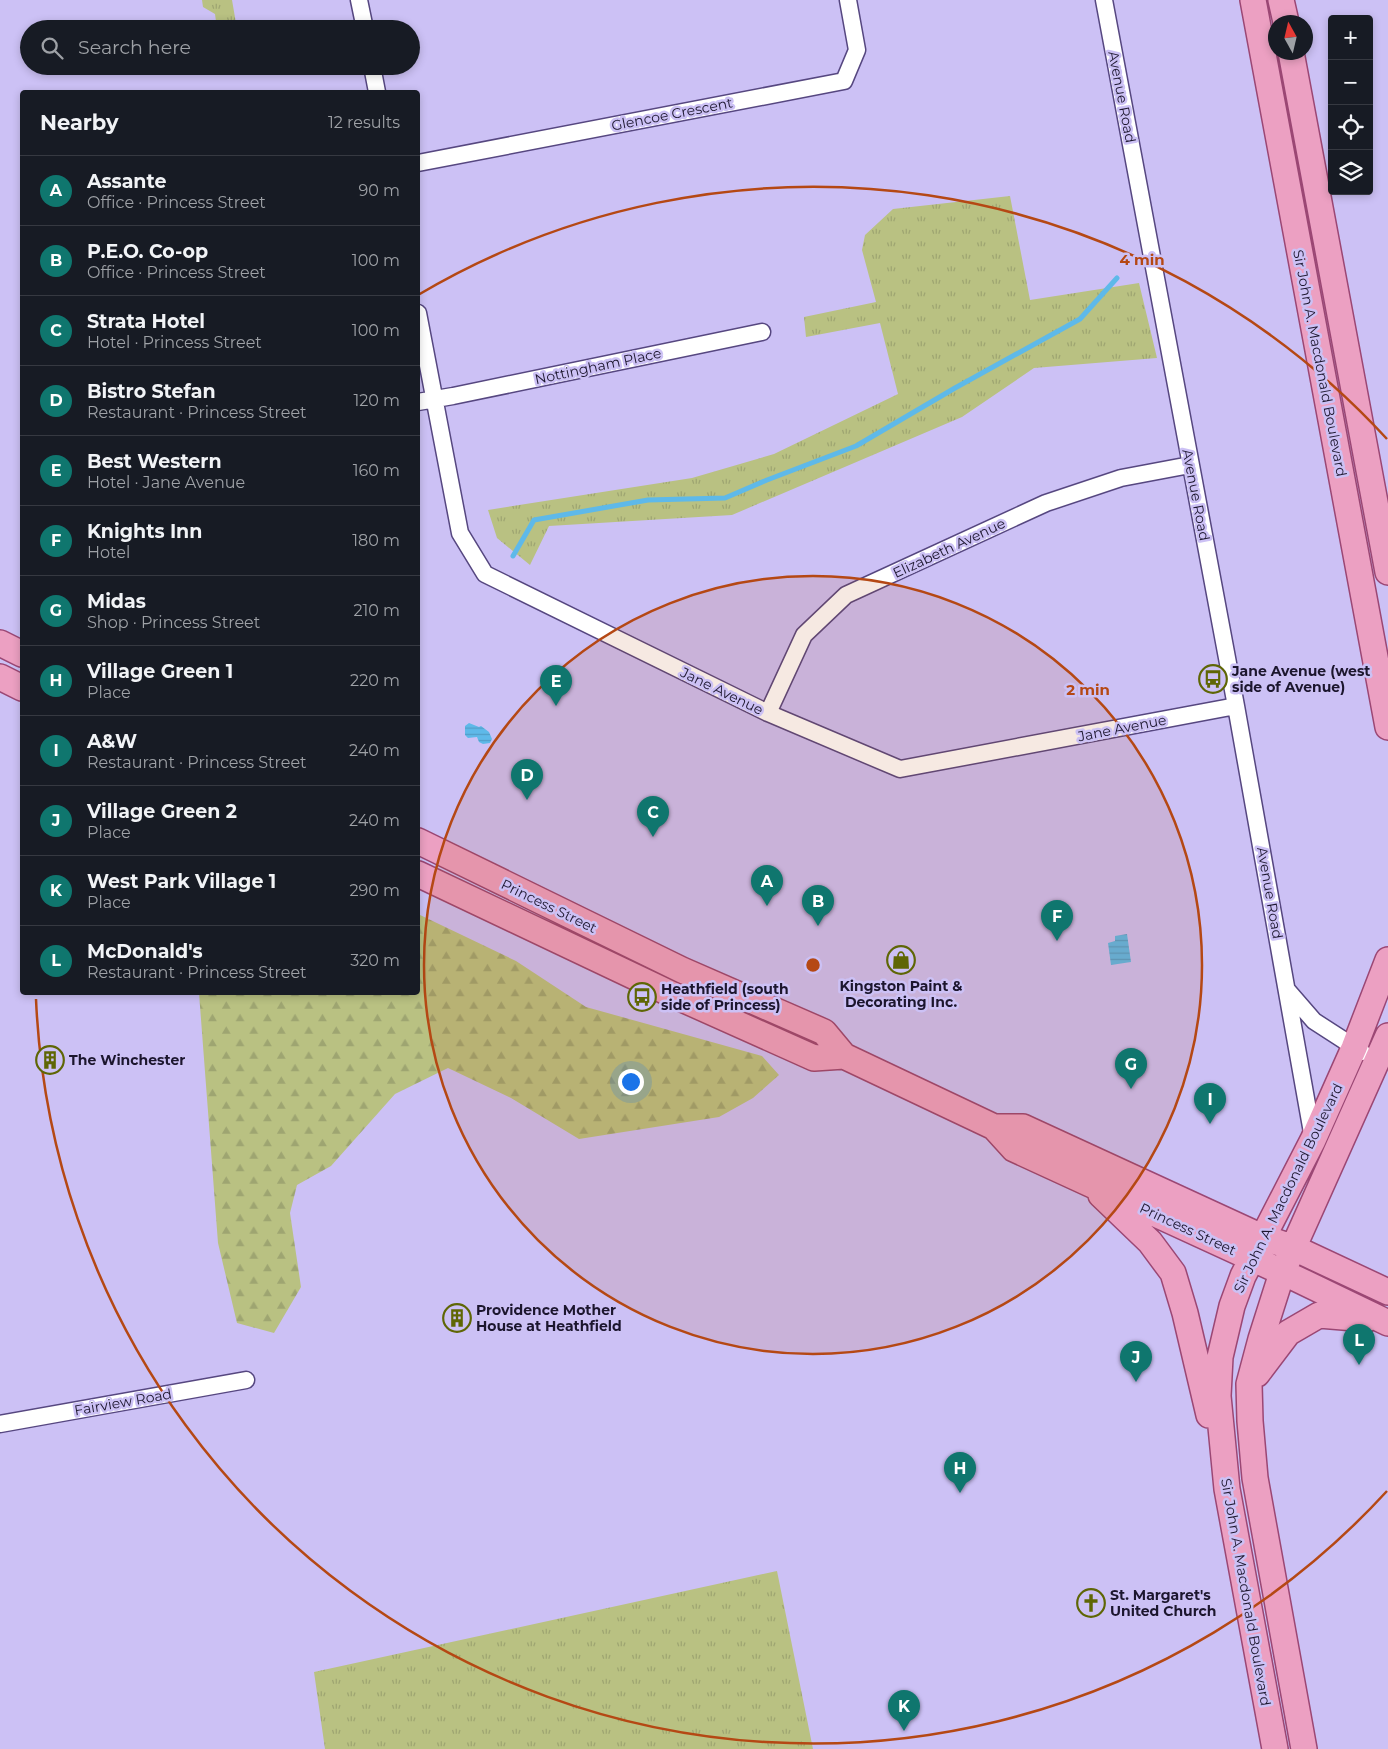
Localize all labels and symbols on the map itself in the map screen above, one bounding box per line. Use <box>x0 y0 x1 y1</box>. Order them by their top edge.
north arrow <box>1268 15 1313 60</box>
street label: Avenue Road <box>1104 50 1140 144</box>
street label: Glencoe Crescent <box>610 93 734 135</box>
street label: Sir John A. Macdonald Boulevard <box>1289 248 1351 478</box>
text: 4 min <box>1119 250 1165 269</box>
street label: Nottingham Place <box>533 344 663 388</box>
street label: Avenue Road <box>1178 448 1214 542</box>
street label: Elizabeth Avenue <box>890 514 1008 582</box>
place label: Jane Avenue (west side of Avenue) <box>1231 662 1370 696</box>
street label: Jane Avenue <box>677 663 766 719</box>
bus stop icon: Jane Avenue (west side of Avenue) <box>1198 664 1228 694</box>
pin: E <box>540 665 572 706</box>
text: 2 min <box>1066 680 1110 699</box>
street label: Jane Avenue <box>1075 711 1168 746</box>
pin: D <box>511 759 543 800</box>
pin: C <box>637 796 669 837</box>
street label: Avenue Road <box>1253 846 1287 940</box>
pin: A <box>751 865 783 906</box>
street label: Princess Street <box>498 875 600 937</box>
pin: B <box>802 885 834 926</box>
pin: F <box>1041 900 1073 941</box>
shop icon: Kingston Paint & Decorating Inc. <box>886 945 916 975</box>
centre of rings <box>804 956 822 974</box>
place label: Kingston Paint & Decorating Inc. <box>839 977 963 1011</box>
place label: Heathfield (south side of Princess) <box>661 980 789 1014</box>
bus stop icon: Heathfield (south side of Princess) <box>627 982 657 1012</box>
building icon: The Winchester <box>35 1045 65 1075</box>
pin: G <box>1115 1048 1147 1089</box>
place label: The Winchester <box>69 1051 185 1069</box>
your location <box>618 1069 644 1095</box>
street label: Sir John A. Macdonald Boulevard <box>1229 1080 1347 1296</box>
pin: I <box>1194 1083 1226 1124</box>
street label: Princess Street <box>1137 1199 1239 1259</box>
place label: Providence Mother House at Heathfield <box>476 1301 622 1335</box>
building icon: Providence Mother House at Heathfield <box>442 1303 472 1333</box>
pin: L <box>1343 1324 1375 1365</box>
pin: J <box>1120 1341 1152 1382</box>
street label: Fairview Road <box>73 1385 173 1419</box>
pin: H <box>944 1452 976 1493</box>
street label: Sir John A. Macdonald Boulevard <box>1217 1477 1275 1707</box>
place label: St. Margaret's United Church <box>1110 1586 1217 1620</box>
church icon: St. Margaret's United Church <box>1076 1588 1106 1618</box>
pin: K <box>888 1690 920 1731</box>

